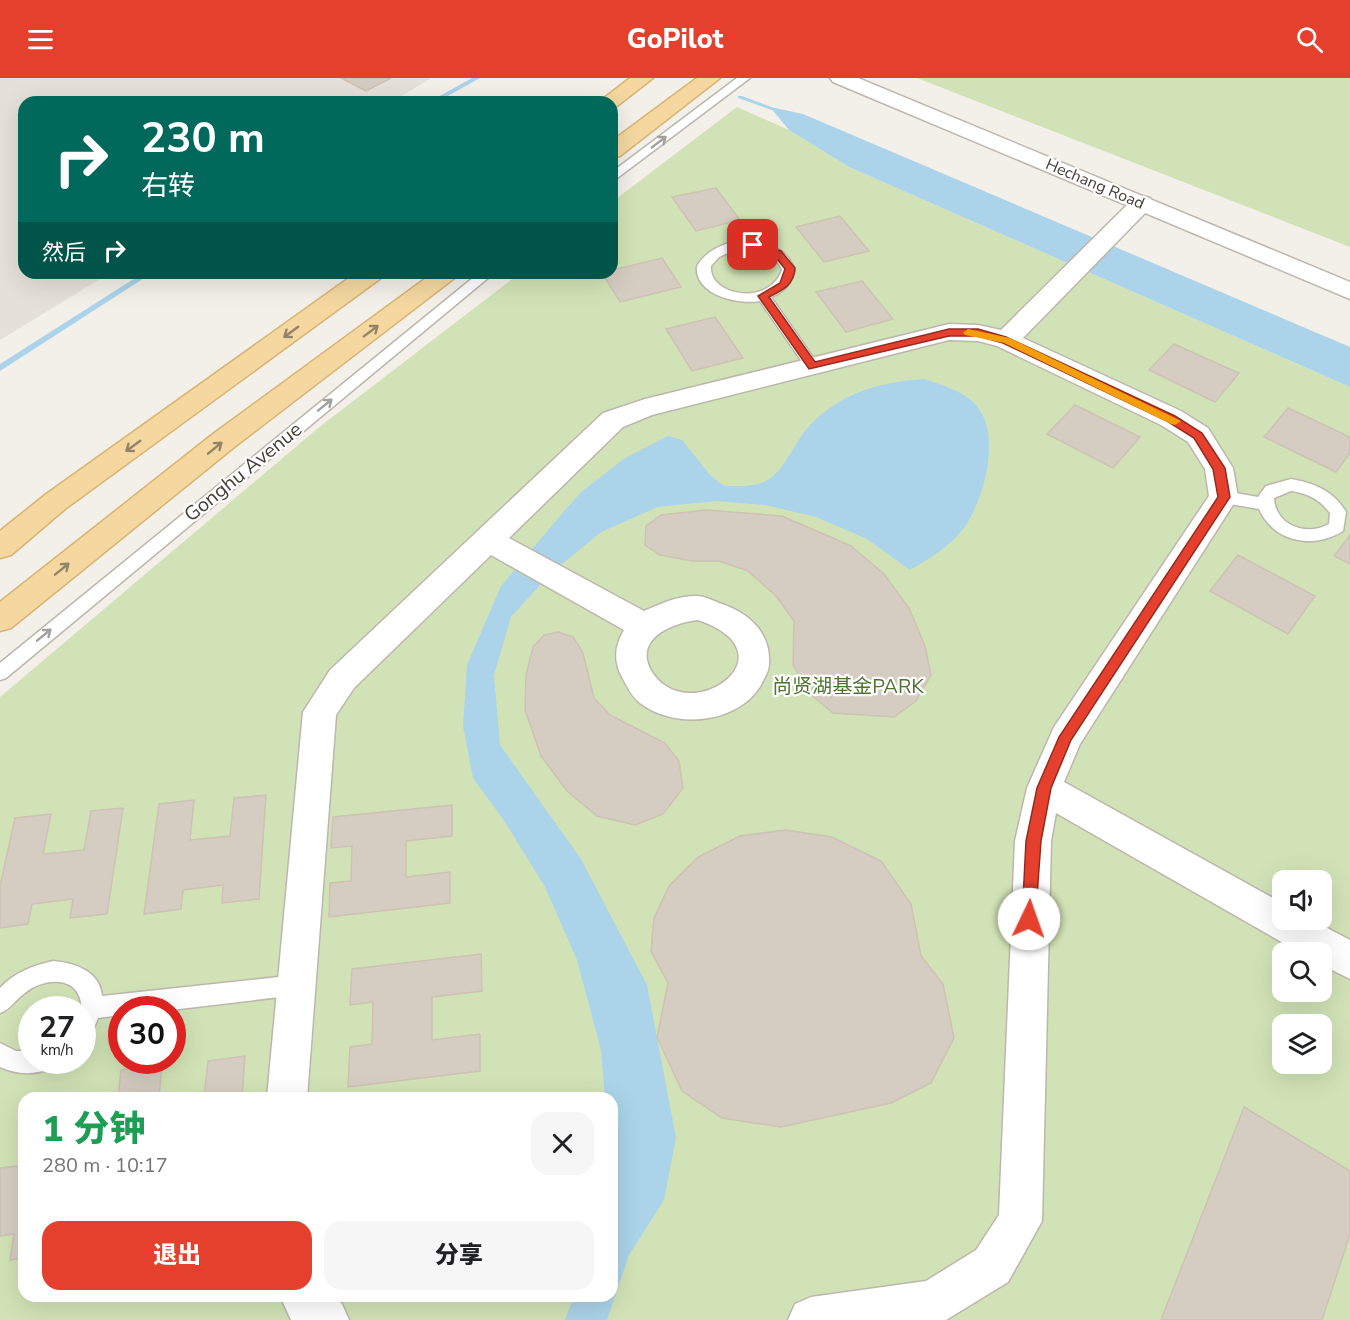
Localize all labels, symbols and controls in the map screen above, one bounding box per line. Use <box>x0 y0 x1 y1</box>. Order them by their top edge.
text: GoPilot <box>627 21 723 58</box>
icon: menu <box>24 23 57 56</box>
icon: search <box>1293 23 1326 56</box>
text: 230 m <box>141 110 265 167</box>
icon: right <box>42 120 120 198</box>
one-way arrow <box>650 136 666 149</box>
street label: Hechang Road <box>1042 153 1148 215</box>
text: 右转 <box>141 168 195 205</box>
pin <box>727 219 778 270</box>
icon: arrive <box>736 228 769 261</box>
icon: right <box>98 234 131 267</box>
text: 然后 <box>42 238 86 268</box>
one-way arrow <box>363 325 379 338</box>
one-way arrow <box>283 326 299 338</box>
one-way arrow <box>317 398 332 412</box>
street label: Gonghu Avenue <box>178 416 308 528</box>
one-way arrow <box>125 440 141 452</box>
one-way arrow <box>207 441 223 454</box>
one-way arrow <box>54 563 70 576</box>
one-way arrow <box>36 629 52 642</box>
park label: 尚贤湖基金PARK <box>772 673 924 700</box>
map controls <box>1272 870 1332 1074</box>
button: sound <box>1272 870 1332 930</box>
position arrow <box>997 887 1061 951</box>
button: search <box>1272 942 1332 1002</box>
speed limit sign: 30 <box>108 996 186 1074</box>
text: 27 <box>39 1007 75 1048</box>
button: layers <box>1272 1014 1332 1074</box>
text: km/h <box>40 1040 74 1060</box>
text: 1 分钟 <box>42 1105 146 1154</box>
button: close <box>531 1112 594 1175</box>
text: 280 m · 10:17 <box>42 1152 168 1179</box>
button: 退出 <box>42 1221 312 1290</box>
button: 分享 <box>324 1221 594 1290</box>

